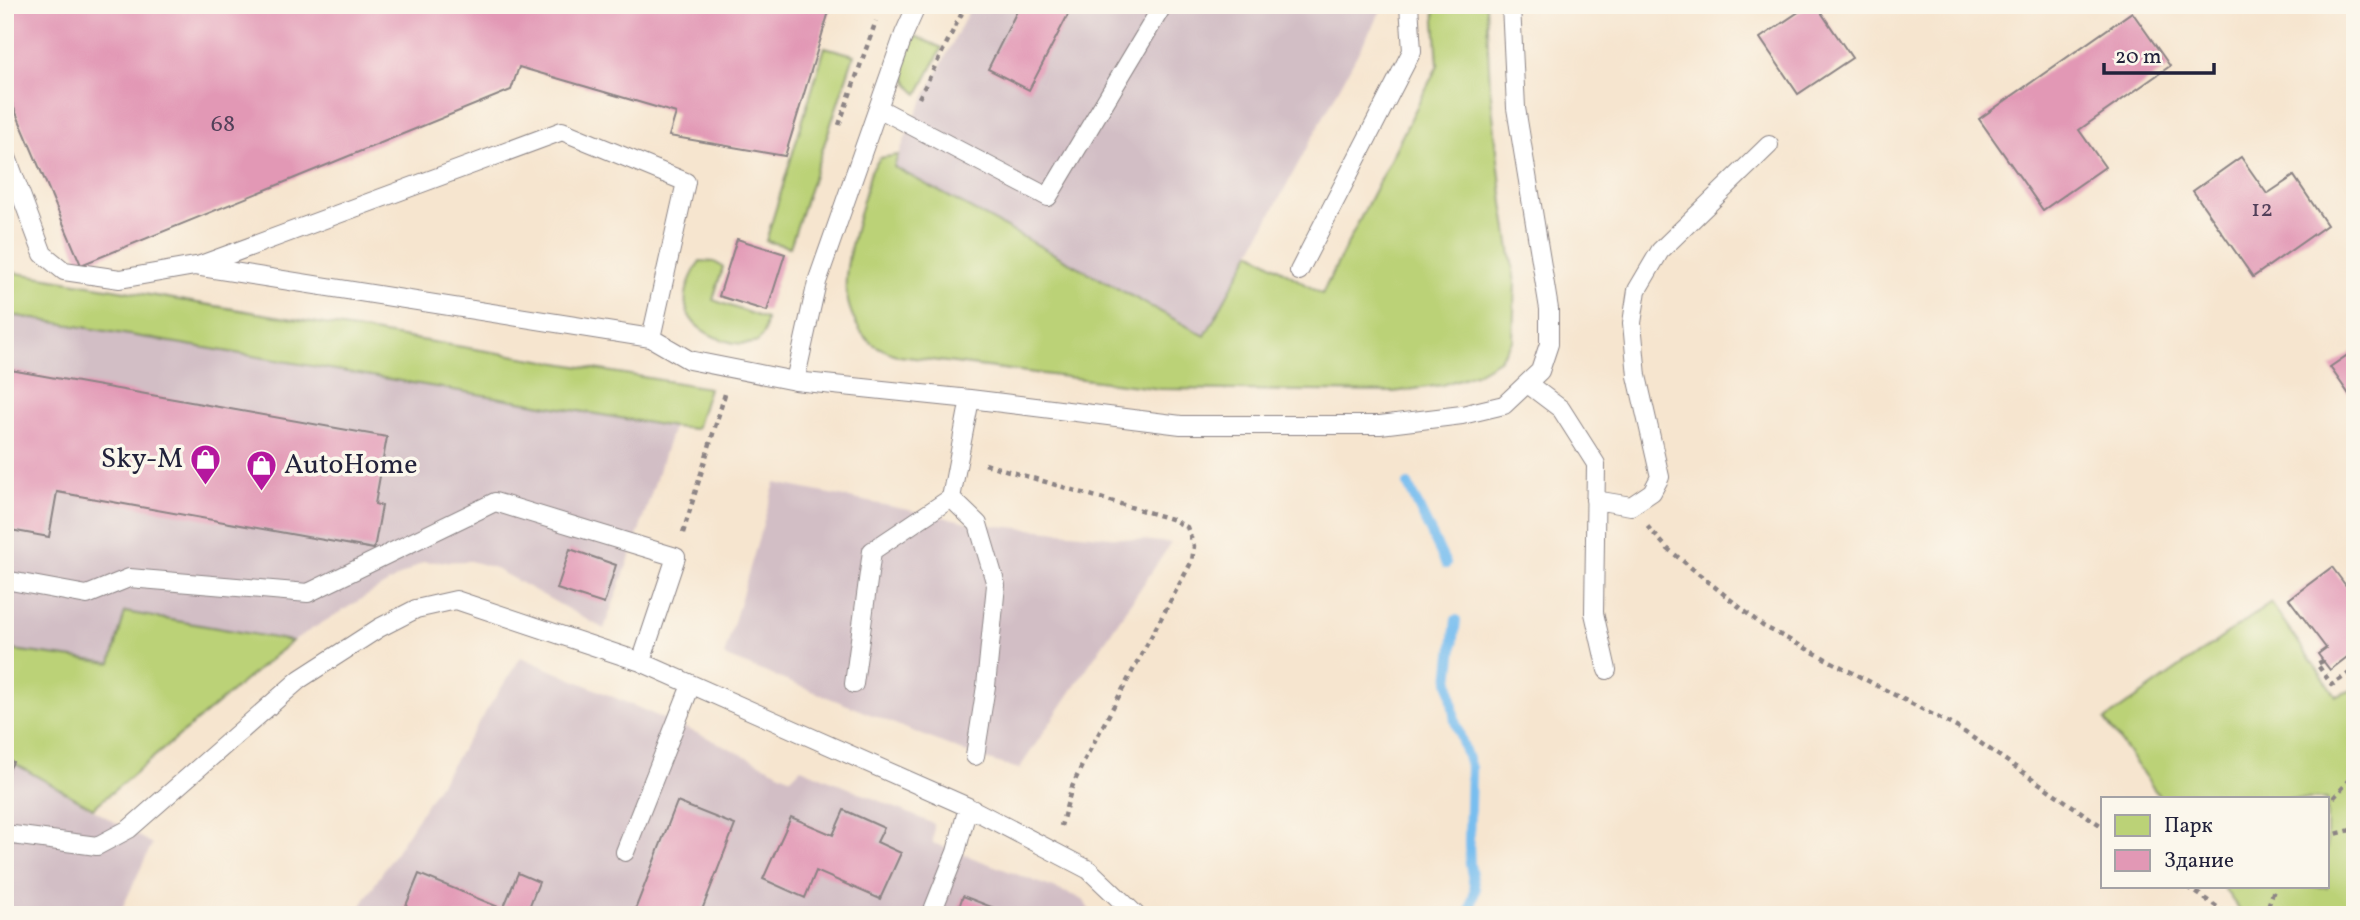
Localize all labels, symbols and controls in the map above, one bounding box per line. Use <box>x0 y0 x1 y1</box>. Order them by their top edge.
scale bar <box>2104 32 2215 76</box>
text: 20 m <box>2115 43 2161 72</box>
house number: 68 <box>211 108 235 142</box>
house number: 12 <box>2251 193 2273 227</box>
place label: Sky-M <box>101 440 183 479</box>
shop icon: Sky-M <box>189 442 223 486</box>
place label: AutoHome <box>284 446 417 485</box>
shop icon: AutoHome <box>244 448 278 492</box>
legend <box>2101 797 2328 888</box>
text: Парк <box>2164 812 2213 841</box>
text: Здание <box>2164 847 2234 876</box>

